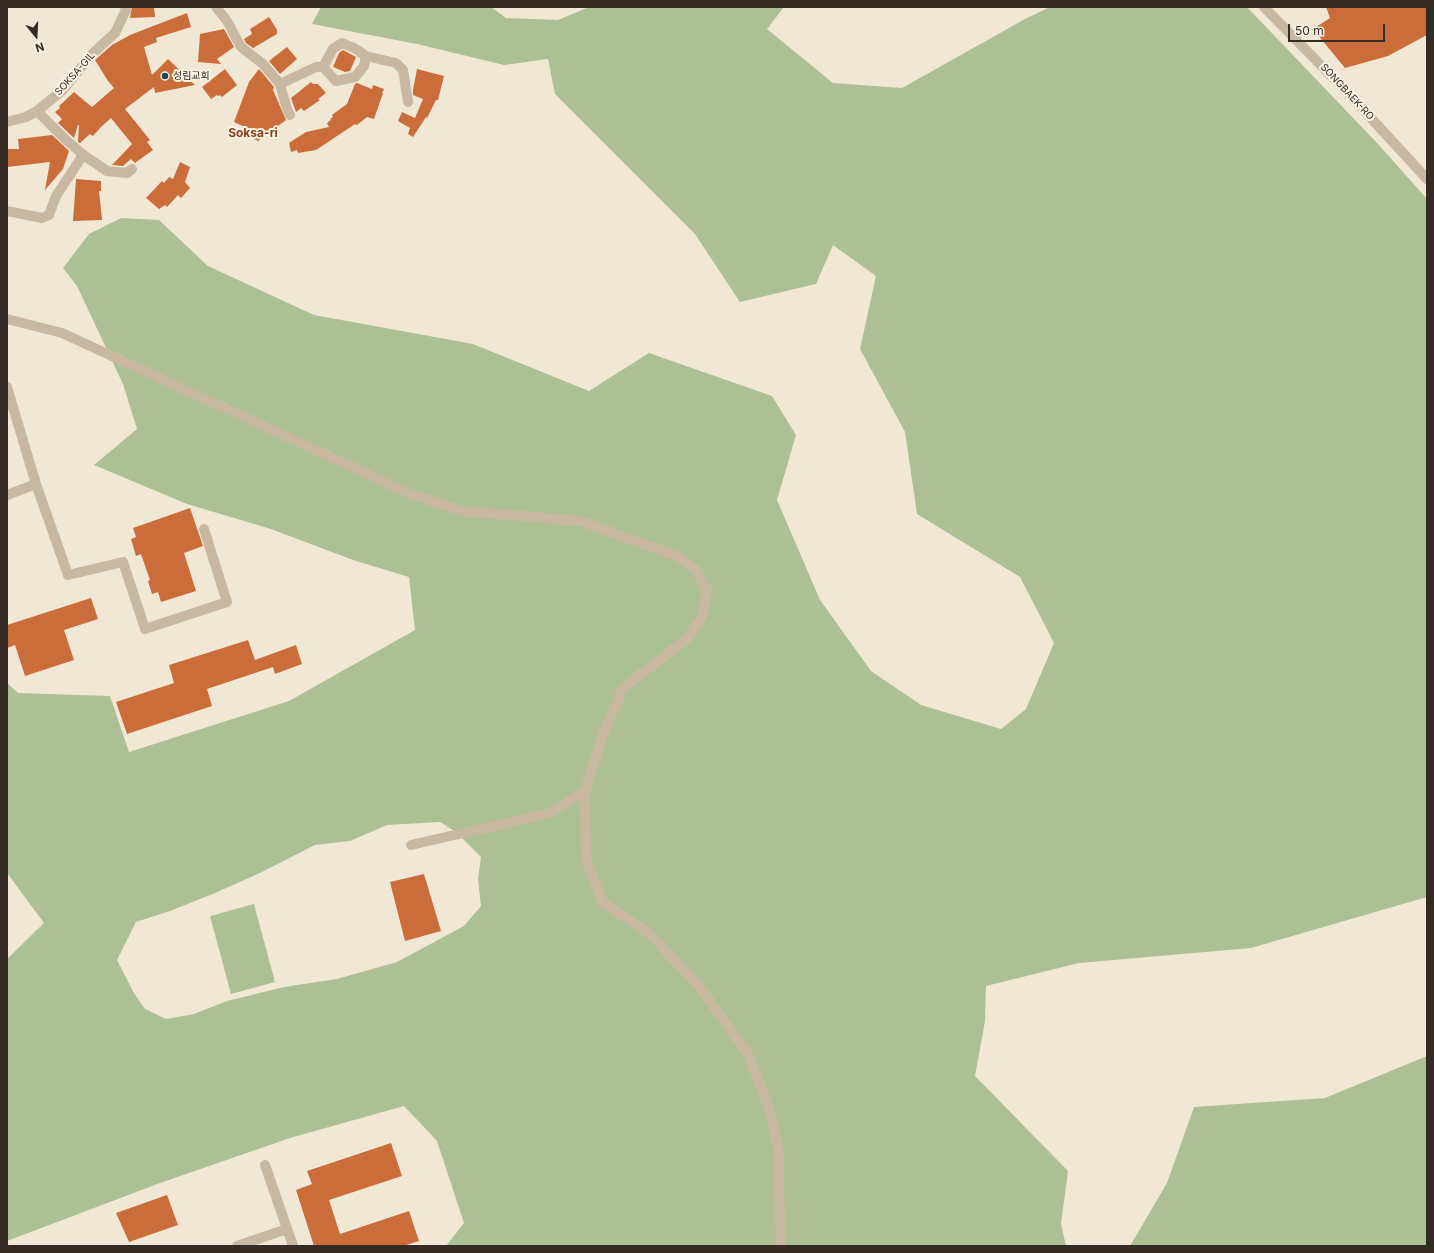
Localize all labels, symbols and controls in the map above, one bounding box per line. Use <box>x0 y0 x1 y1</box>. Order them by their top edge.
north arrow <box>16 16 56 56</box>
scale bar <box>1290 16 1387 42</box>
text: 50 m <box>1295 23 1324 38</box>
text: N <box>34 39 46 55</box>
street label: SOKSA-GIL <box>52 50 98 98</box>
street label: SONGBAEK-RO <box>1318 61 1376 123</box>
place label: 성림교회 <box>173 70 210 82</box>
marker: 성림교회 <box>160 71 170 81</box>
district label: Soksa-ri <box>228 126 278 140</box>

